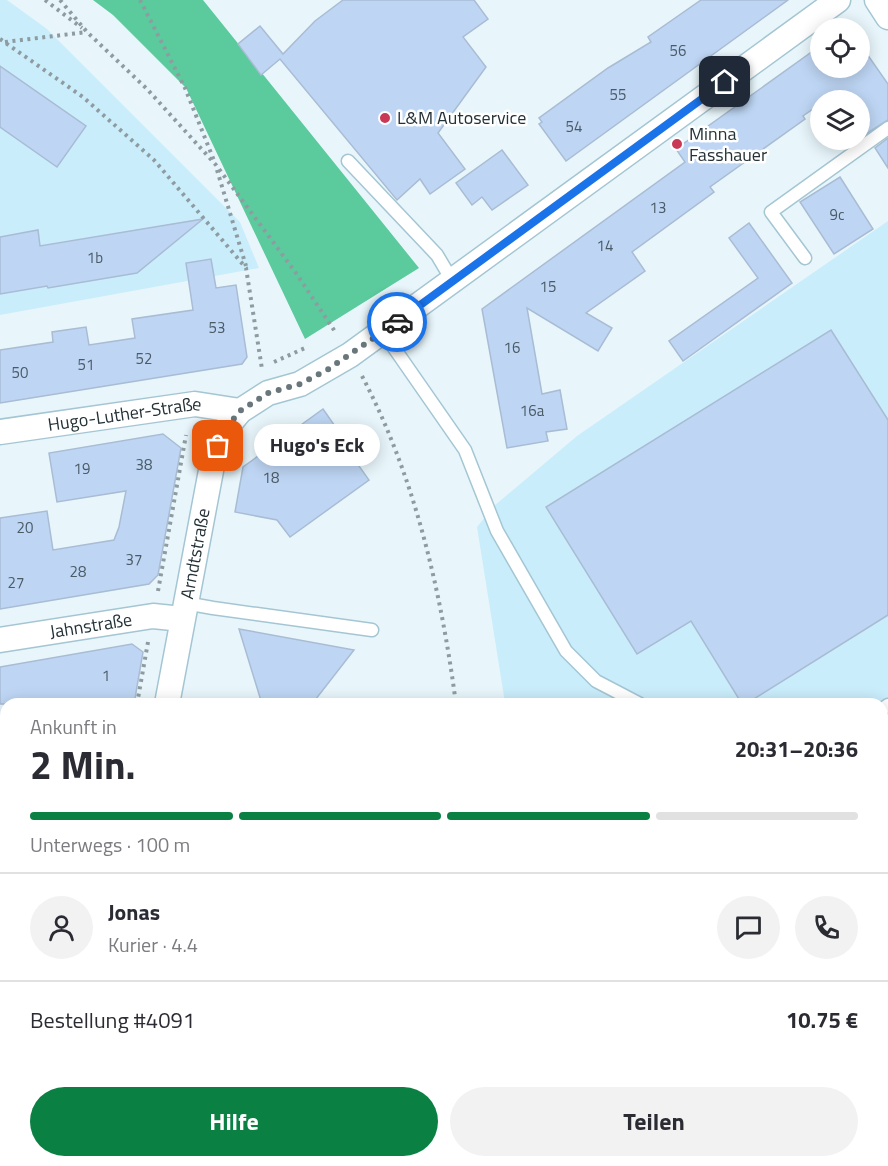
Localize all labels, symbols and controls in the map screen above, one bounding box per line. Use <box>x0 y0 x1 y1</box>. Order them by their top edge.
map controls <box>810 18 870 150</box>
button: locate <box>810 18 870 78</box>
house number: 56 <box>670 39 686 62</box>
pin <box>699 56 750 107</box>
icon: home <box>708 65 741 98</box>
house number: 55 <box>610 83 626 106</box>
button: layers <box>810 90 870 150</box>
place label: L&M Autoservice <box>397 104 526 131</box>
marker: L&M Autoservice <box>378 111 392 125</box>
house number: 54 <box>566 115 582 138</box>
place label: Minna Fasshauer <box>689 120 767 168</box>
marker: Minna Fasshauer <box>670 137 684 151</box>
house number: 13 <box>650 196 666 219</box>
house number: 9c <box>830 203 844 226</box>
house number: 14 <box>597 234 613 257</box>
house number: 1b <box>87 246 103 269</box>
house number: 15 <box>540 275 556 298</box>
courier <box>367 292 427 352</box>
icon: car <box>381 306 414 339</box>
house number: 53 <box>209 316 225 339</box>
house number: 16 <box>504 336 520 359</box>
house number: 52 <box>136 347 152 370</box>
house number: 51 <box>78 353 94 376</box>
house number: 50 <box>12 361 28 384</box>
street label: Hugo-Luther-Straße <box>46 390 204 438</box>
house number: 16a <box>520 399 545 422</box>
pin <box>192 420 243 471</box>
callout: Hugo's Eck <box>254 425 380 467</box>
icon: bag <box>201 429 234 462</box>
text: Hugo's Eck <box>270 429 364 460</box>
house number: 38 <box>136 453 152 476</box>
house number: 19 <box>74 457 90 480</box>
house number: 18 <box>263 466 279 489</box>
street label: Arndtstraße <box>173 506 217 601</box>
house number: 20 <box>17 516 33 539</box>
house number: 37 <box>126 548 142 571</box>
house number: 28 <box>70 560 86 583</box>
house number: 27 <box>8 571 24 594</box>
street label: Jahnstraße <box>48 605 134 645</box>
house number: 1 <box>102 664 110 687</box>
text: Ankunft in <box>30 711 117 742</box>
text: 20:31–20:36 <box>735 732 858 766</box>
text: 2 Min. <box>30 735 136 794</box>
text: Unterwegs · 100 m <box>30 829 190 860</box>
text: Jonas <box>108 895 160 929</box>
button: person <box>30 896 93 959</box>
button: chat <box>717 896 780 959</box>
button: phone <box>795 896 858 959</box>
text: Kurier · 4.4 <box>108 929 198 960</box>
text: Bestellung #4091 <box>30 1003 195 1037</box>
text: 10.75 € <box>786 1003 858 1037</box>
button: Hilfe <box>30 1087 438 1156</box>
button: Teilen <box>450 1087 858 1156</box>

